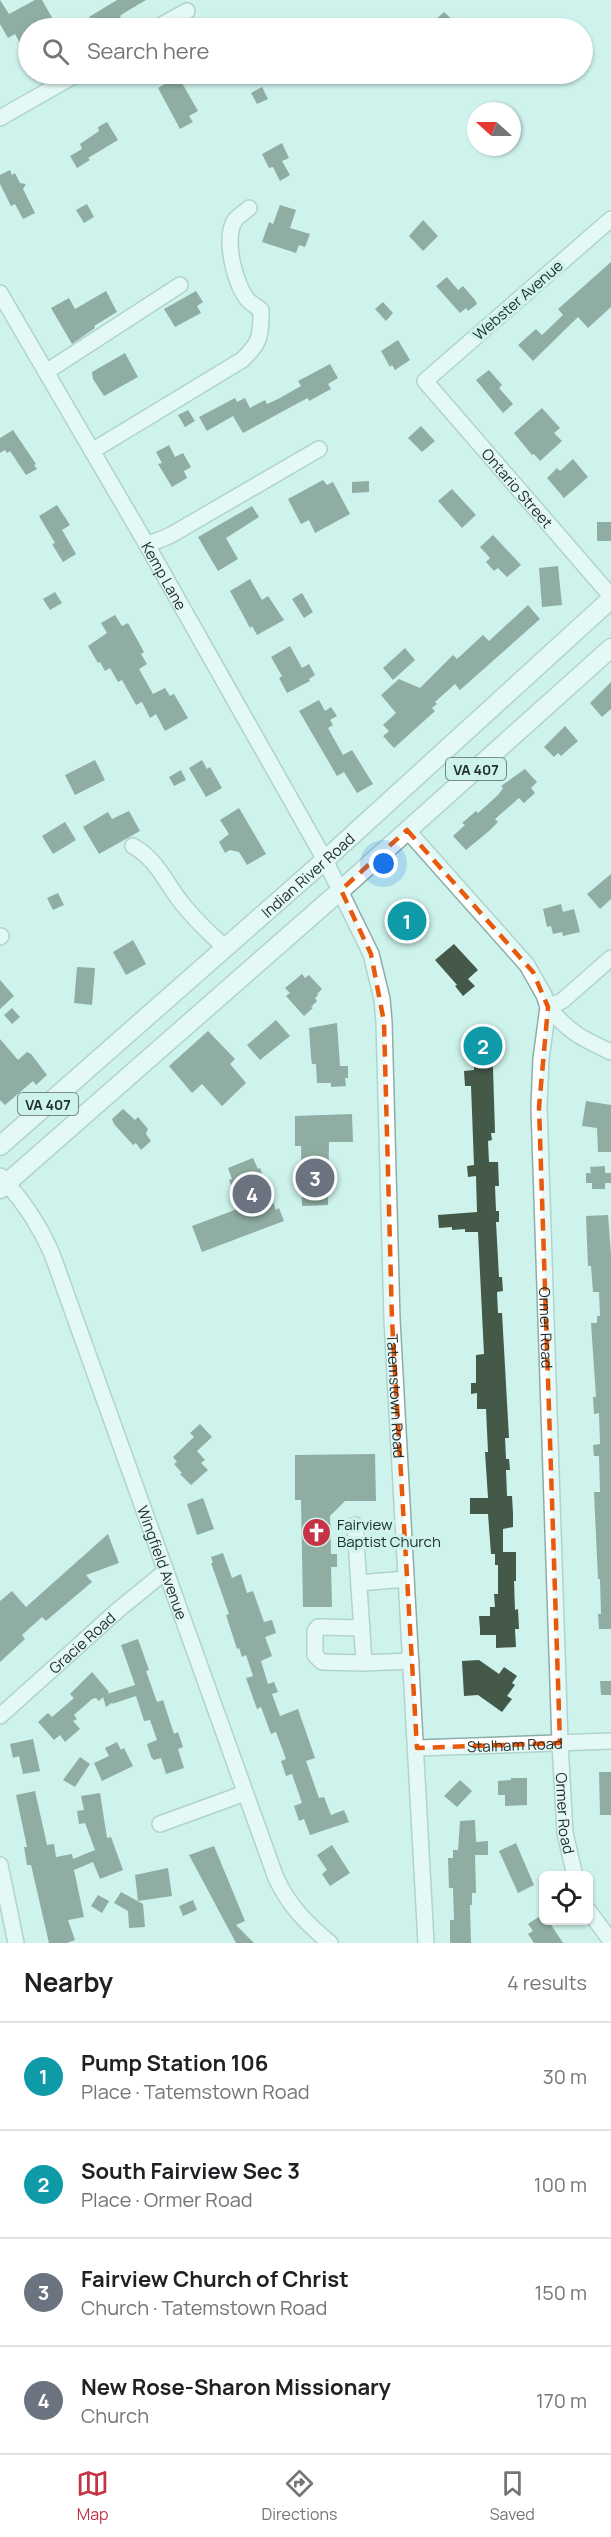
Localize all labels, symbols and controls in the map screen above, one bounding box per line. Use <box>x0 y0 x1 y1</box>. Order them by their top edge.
search box <box>18 18 593 84</box>
icon: search <box>39 35 72 68</box>
text: Search here <box>87 36 209 66</box>
north arrow <box>467 102 521 156</box>
street label: Webster Avenue <box>469 255 568 345</box>
street label: Ontario Street <box>477 444 558 532</box>
street label: Kemp Lane <box>137 538 192 614</box>
road number: VA 407 <box>446 758 506 780</box>
street label: Indian River Road <box>257 828 359 922</box>
your location <box>369 849 398 878</box>
pin: 1 <box>388 898 426 944</box>
pin: 2 <box>464 1024 502 1068</box>
road number: VA 407 <box>18 1093 78 1115</box>
pin: 3 <box>296 1156 334 1200</box>
pin: 4 <box>232 1172 272 1216</box>
street label: Ormer Road <box>534 1286 558 1369</box>
street label: Tatemstown Road <box>382 1333 410 1459</box>
street label: Wingfield Avenue <box>133 1503 193 1623</box>
place label: Fairview Baptist Church <box>337 1514 441 1552</box>
church icon: Fairview Baptist Church <box>300 1517 332 1549</box>
street label: Gracie Road <box>44 1607 120 1678</box>
street label: Stalham Road <box>467 1732 563 1757</box>
street label: Ormer Road <box>551 1772 580 1856</box>
map controls <box>539 1871 593 1925</box>
button: locate <box>539 1871 593 1925</box>
text: Nearby <box>24 1964 113 2000</box>
text: 4 results <box>507 1969 587 1996</box>
text: Pump Station 106 <box>81 2048 268 2078</box>
text: 1 <box>39 2063 48 2090</box>
text: 30 m <box>543 2063 587 2090</box>
text: Place · Tatemstown Road <box>81 2078 310 2105</box>
text: South Fairview Sec 3 <box>81 2156 300 2186</box>
text: 2 <box>38 2171 49 2198</box>
text: 100 m <box>534 2171 587 2198</box>
text: Place · Ormer Road <box>81 2186 253 2213</box>
text: Fairview Church of Christ <box>81 2264 349 2294</box>
text: 3 <box>38 2279 49 2306</box>
text: 150 m <box>534 2279 587 2306</box>
text: Church · Tatemstown Road <box>81 2294 327 2321</box>
text: New Rose-Sharon Missionary <box>81 2372 391 2402</box>
text: 4 <box>37 2387 50 2414</box>
text: 170 m <box>536 2387 587 2414</box>
text: Church <box>81 2402 149 2429</box>
tab: Map <box>76 2467 109 2525</box>
tab: Directions <box>262 2467 337 2525</box>
tab: Saved <box>490 2467 535 2525</box>

